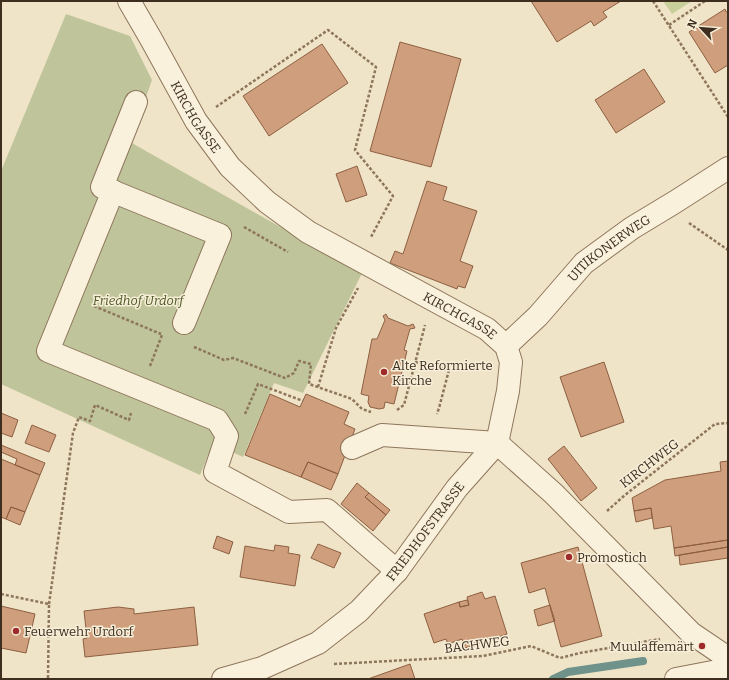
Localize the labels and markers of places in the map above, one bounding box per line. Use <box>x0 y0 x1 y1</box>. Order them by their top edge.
place label: Alte Reformierte Kirche <box>392 358 493 388</box>
marker: Alte Reformierte Kirche <box>379 367 389 377</box>
place label: Promostich <box>577 550 647 565</box>
marker: Promostich <box>564 552 574 562</box>
place label: Feuerwehr Urdorf <box>24 624 134 639</box>
marker: Feuerwehr Urdorf <box>11 626 21 636</box>
place label: Muulaffemärt <box>610 639 694 654</box>
marker: Muulaffemärt <box>697 641 707 651</box>

